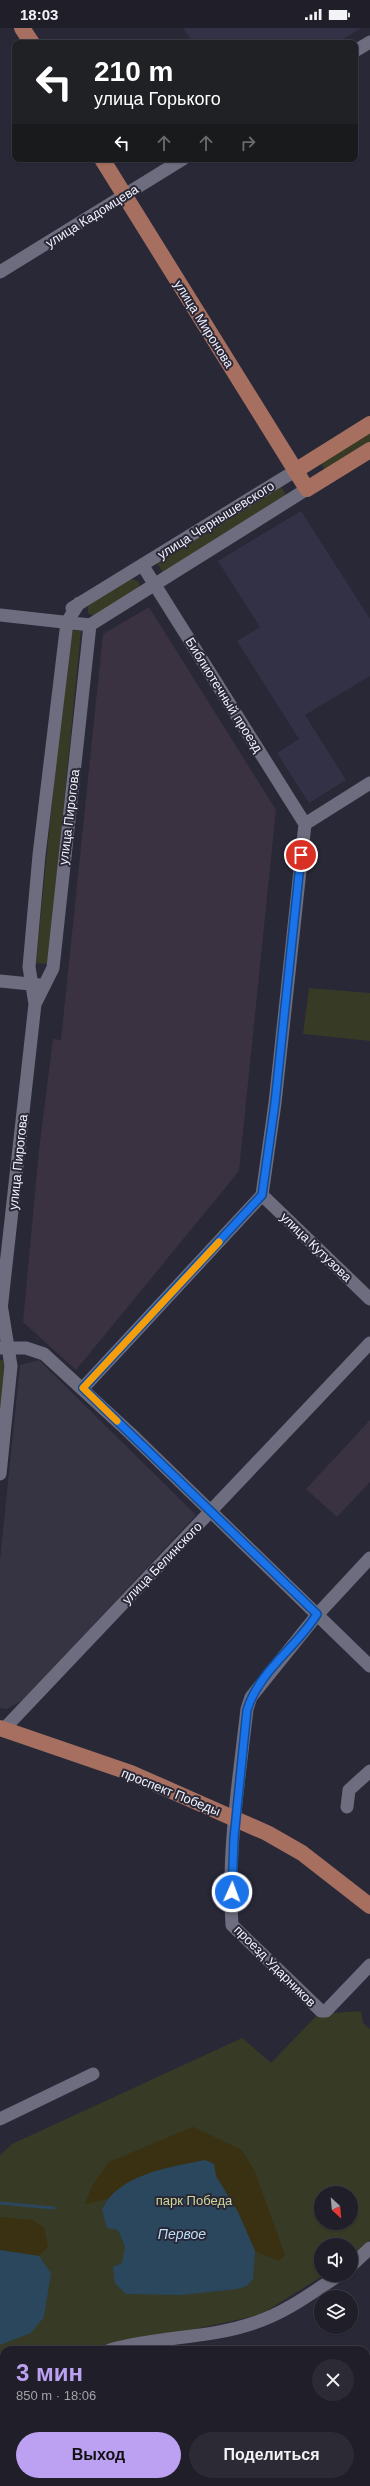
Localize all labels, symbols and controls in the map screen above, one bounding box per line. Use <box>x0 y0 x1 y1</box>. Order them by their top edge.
text: 18:03 <box>20 6 58 23</box>
icon: left <box>28 56 80 108</box>
text: 210 m <box>94 56 173 87</box>
text: улица Горького <box>94 89 221 109</box>
icon: left <box>111 132 133 154</box>
icon: ahead <box>153 132 175 154</box>
icon: ahead <box>195 132 217 154</box>
icon: right <box>237 132 259 154</box>
street label: улица Кадомцева <box>43 181 142 251</box>
street label: улица Миронова <box>171 277 237 371</box>
street label: улица Чернышевского <box>155 478 277 562</box>
street label: Библиотечный проезд <box>182 635 266 756</box>
street label: улица Пирогова <box>56 768 82 866</box>
pin <box>284 838 318 872</box>
icon: arrive <box>290 844 312 866</box>
street label: улица Пирогова <box>6 1113 31 1211</box>
street label: улица Кутузова <box>277 1209 355 1285</box>
street label: улица Белинского <box>119 1519 205 1607</box>
street label: проспект Победы <box>119 1765 223 1819</box>
position arrow <box>211 1871 253 1913</box>
street label: проезд Ударников <box>231 1922 319 2010</box>
north arrow <box>314 2186 358 2230</box>
map controls <box>314 2186 358 2334</box>
park label: парк Победa <box>156 2193 233 2208</box>
water label: Первое <box>158 2226 206 2242</box>
button: sound <box>314 2238 358 2282</box>
button: layers <box>314 2290 358 2334</box>
text: 3 мин <box>16 2359 83 2386</box>
button: close <box>312 2359 354 2401</box>
text: 850 m · 18:06 <box>16 2388 96 2403</box>
button: Выход <box>16 2432 181 2478</box>
button: Поделиться <box>189 2432 354 2478</box>

